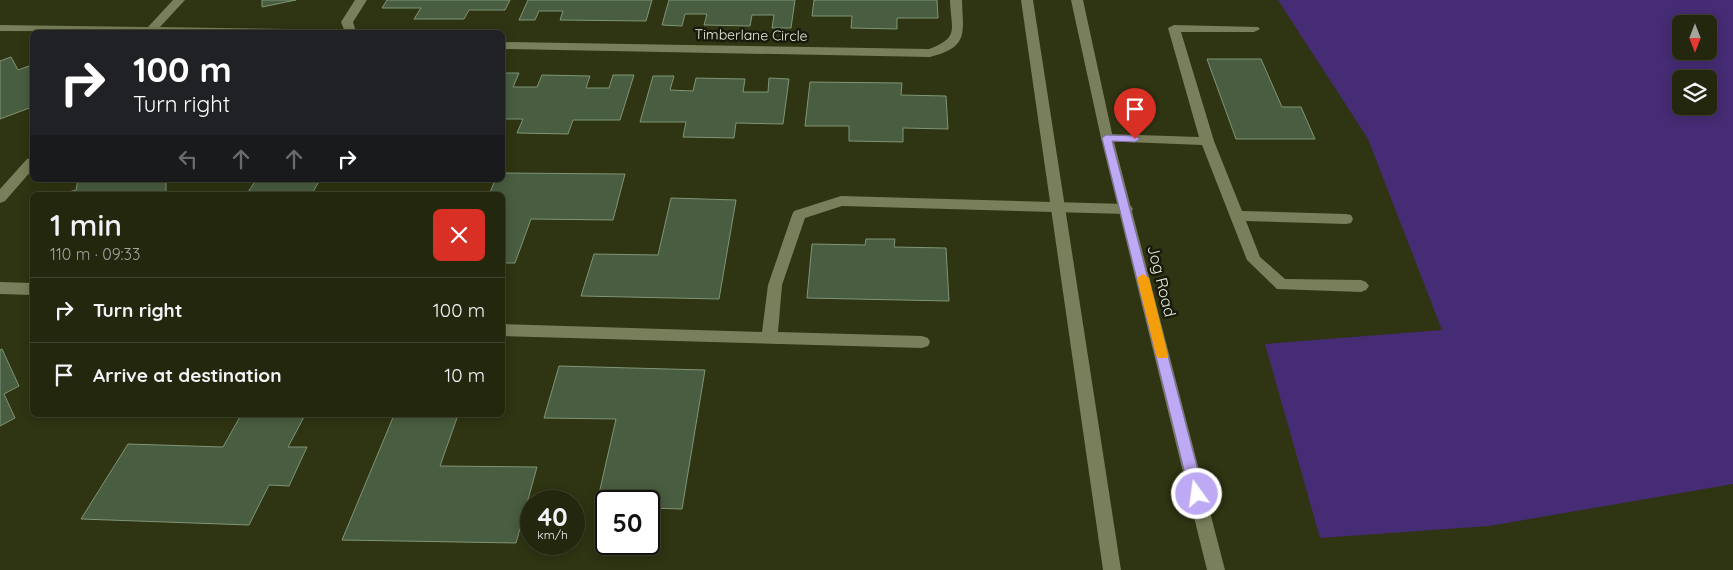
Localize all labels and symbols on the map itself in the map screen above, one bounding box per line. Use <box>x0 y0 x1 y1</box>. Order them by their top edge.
north arrow <box>1672 15 1718 60</box>
street label: Timberlane Circle <box>694 25 808 45</box>
pin <box>1114 88 1156 139</box>
street label: Jog Road <box>1143 243 1181 319</box>
position arrow <box>1170 467 1222 519</box>
speed limit sign: 50 <box>595 490 660 555</box>

